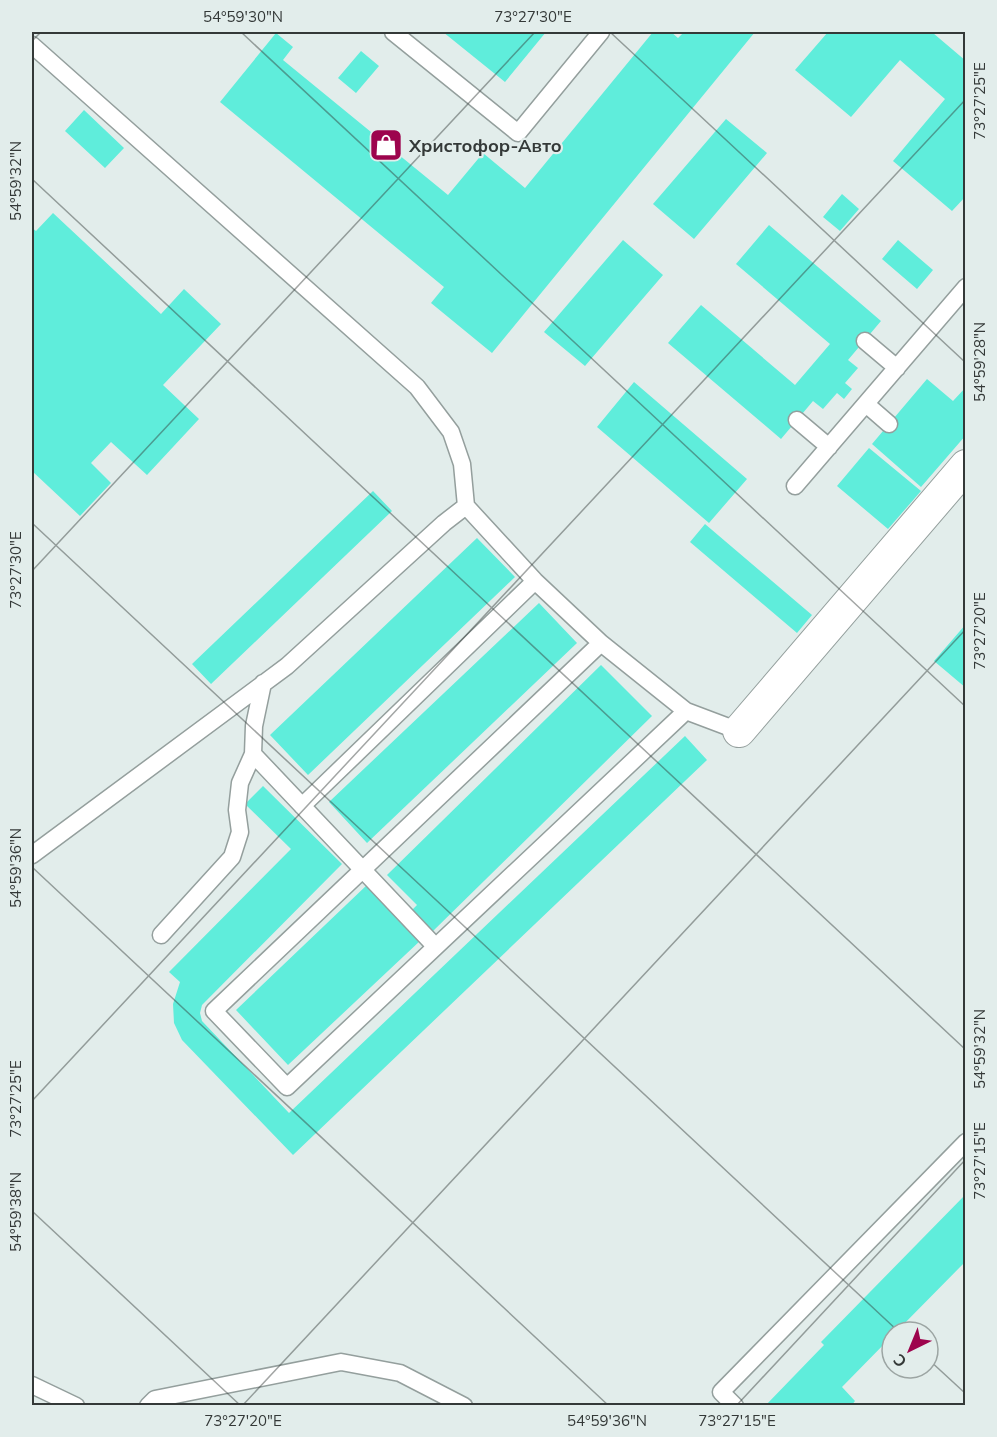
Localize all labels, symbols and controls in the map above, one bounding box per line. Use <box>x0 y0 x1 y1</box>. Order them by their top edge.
text: 54°59'30"N <box>203 7 283 26</box>
text: 73°27'30"E <box>494 7 572 26</box>
text: 73°27'25"E <box>970 62 989 140</box>
shop icon: Христофор-Авто <box>368 127 404 163</box>
place label: Христофор-Авто <box>408 134 562 157</box>
text: 54°59'32"N <box>6 141 25 221</box>
text: 54°59'28"N <box>970 322 989 402</box>
text: 73°27'30"E <box>6 531 25 609</box>
text: 73°27'20"E <box>970 592 989 670</box>
text: 54°59'36"N <box>6 828 25 908</box>
text: 54°59'32"N <box>970 1009 989 1089</box>
text: 73°27'25"E <box>6 1060 25 1138</box>
text: 73°27'15"E <box>970 1122 989 1200</box>
text: 54°59'38"N <box>6 1172 25 1252</box>
north arrow <box>880 1320 940 1380</box>
text: С <box>889 1350 911 1372</box>
text: 73°27'20"E <box>204 1411 282 1430</box>
text: 54°59'36"N <box>567 1411 647 1430</box>
text: 73°27'15"E <box>698 1411 776 1430</box>

